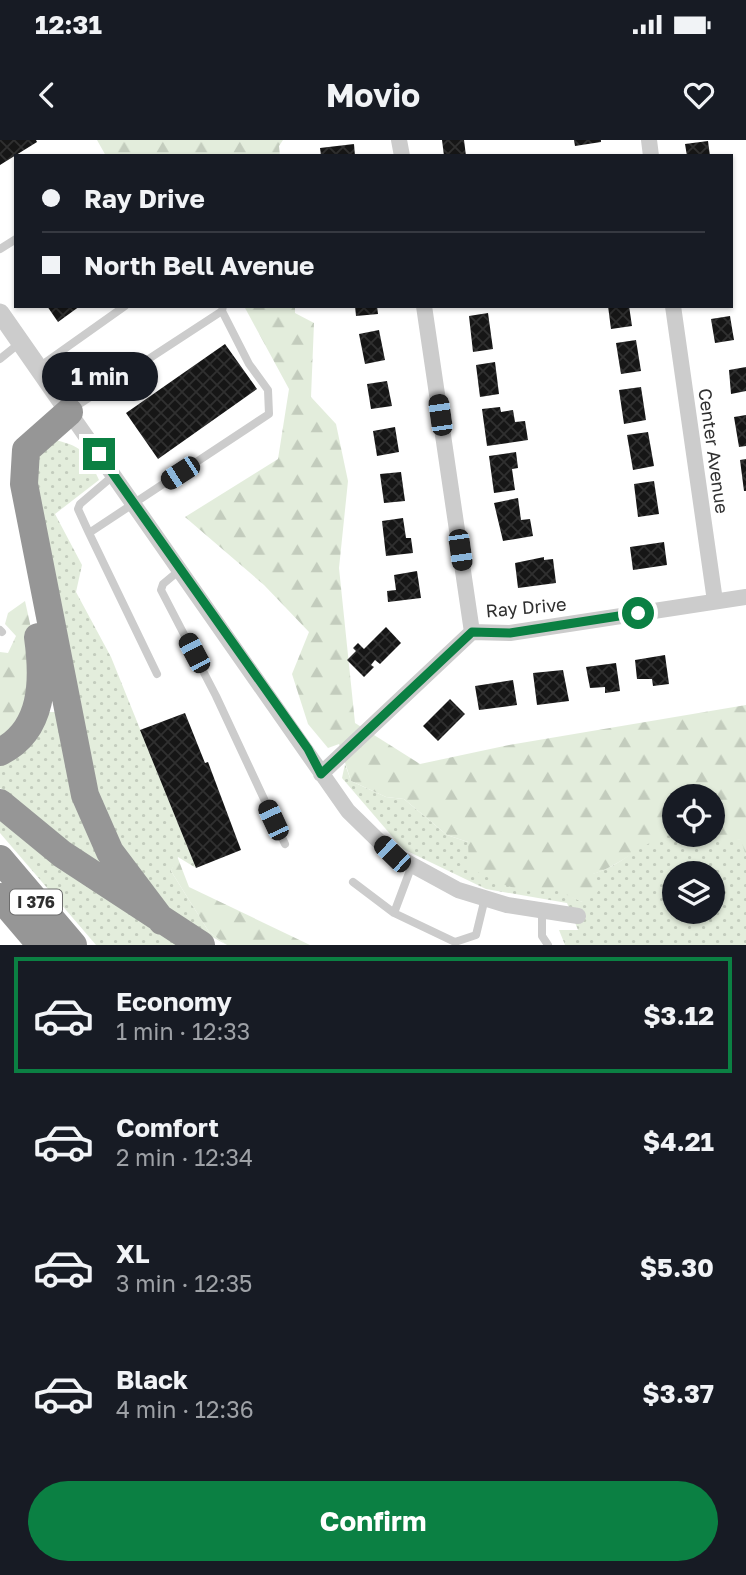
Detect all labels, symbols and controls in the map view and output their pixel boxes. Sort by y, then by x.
text: 12:31 [35,9,102,40]
icon: back [28,76,66,114]
text: Movio [326,76,420,114]
icon: heart [680,76,718,114]
text: Ray Drive [84,183,205,214]
text: North Bell Avenue [84,250,314,281]
callout: 1 min [41,352,157,402]
text: 1 min [71,362,129,390]
street label: Center Avenue [694,387,734,515]
car [427,393,454,437]
route end [83,438,115,470]
car [157,453,204,493]
car [447,528,474,572]
street label: Ray Drive [485,593,567,621]
route start [622,597,654,629]
car [175,630,214,676]
map controls [662,784,725,924]
button: locate [662,784,725,847]
car [255,797,292,843]
car [370,832,415,876]
button: layers [662,861,725,924]
road number: I 376 [10,890,62,915]
icon: car [32,984,95,1047]
text: Economy [116,986,232,1017]
text: $3.12 [643,1000,714,1031]
text: 1 min · 12:33 [116,1017,250,1045]
icon: car [32,1110,95,1173]
text: Comfort [116,1112,219,1143]
text: $4.21 [643,1126,714,1157]
text: 2 min · 12:34 [116,1143,253,1171]
icon: car [32,1236,95,1299]
text: XL [116,1238,150,1269]
text: $5.30 [640,1252,714,1283]
text: 3 min · 12:35 [116,1269,252,1297]
icon: car [32,1362,95,1425]
text: Black [116,1364,188,1395]
text: $3.37 [642,1378,714,1409]
text: 4 min · 12:36 [116,1395,254,1423]
button: Confirm [28,1481,718,1561]

